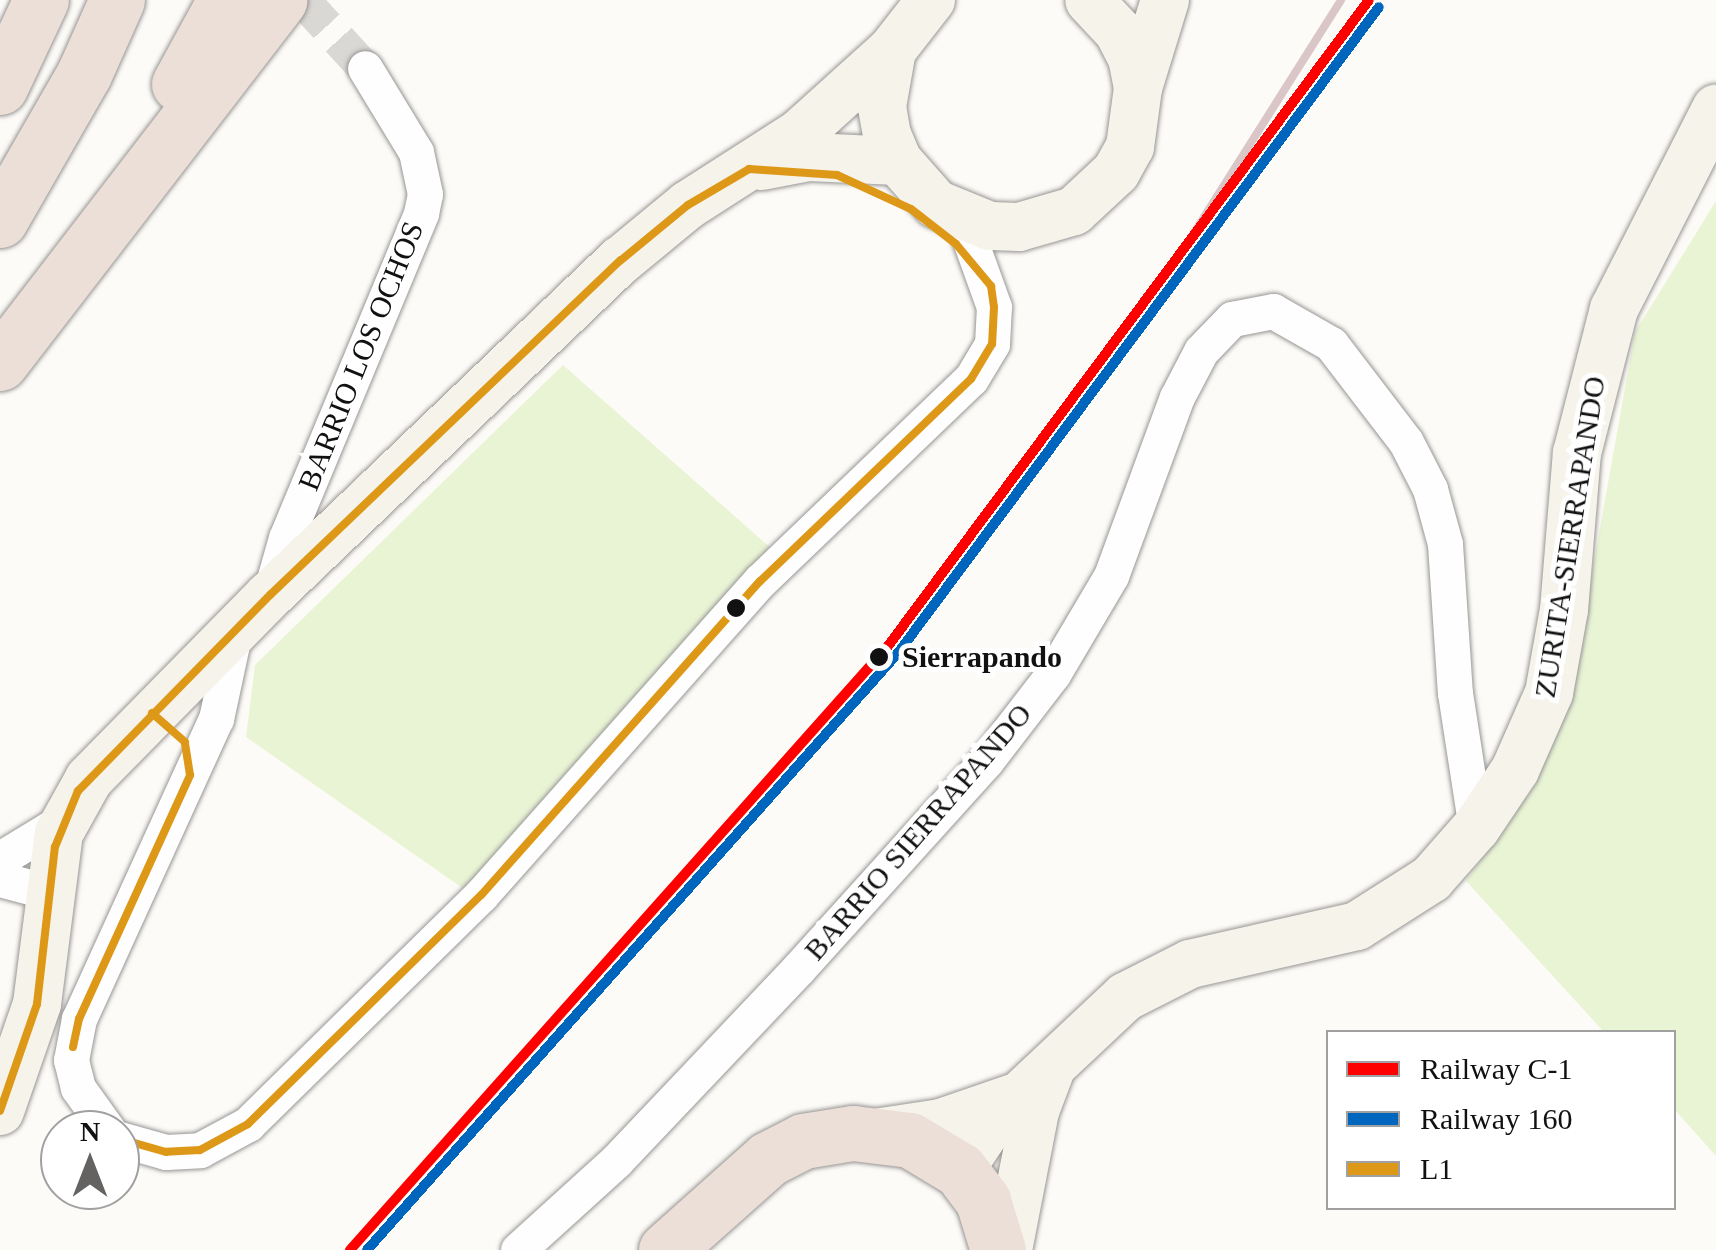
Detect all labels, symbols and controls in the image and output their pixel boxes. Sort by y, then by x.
street label: BARRIO LOS OCHOS [291,216,431,496]
street label: ZURITA-SIERRAPANDO [1527,374,1613,700]
unlabelled marker [726,598,746,618]
place label: Sierrapando [902,639,1062,675]
marker: Sierrapando [866,644,892,670]
street label: BARRIO SIERRAPANDO [797,696,1039,968]
legend [1326,1030,1676,1210]
text: Railway C-1 [1420,1052,1572,1085]
text: Railway 160 [1420,1102,1572,1135]
north arrow [40,1110,140,1210]
text: N [80,1116,100,1147]
text: L1 [1420,1152,1453,1185]

